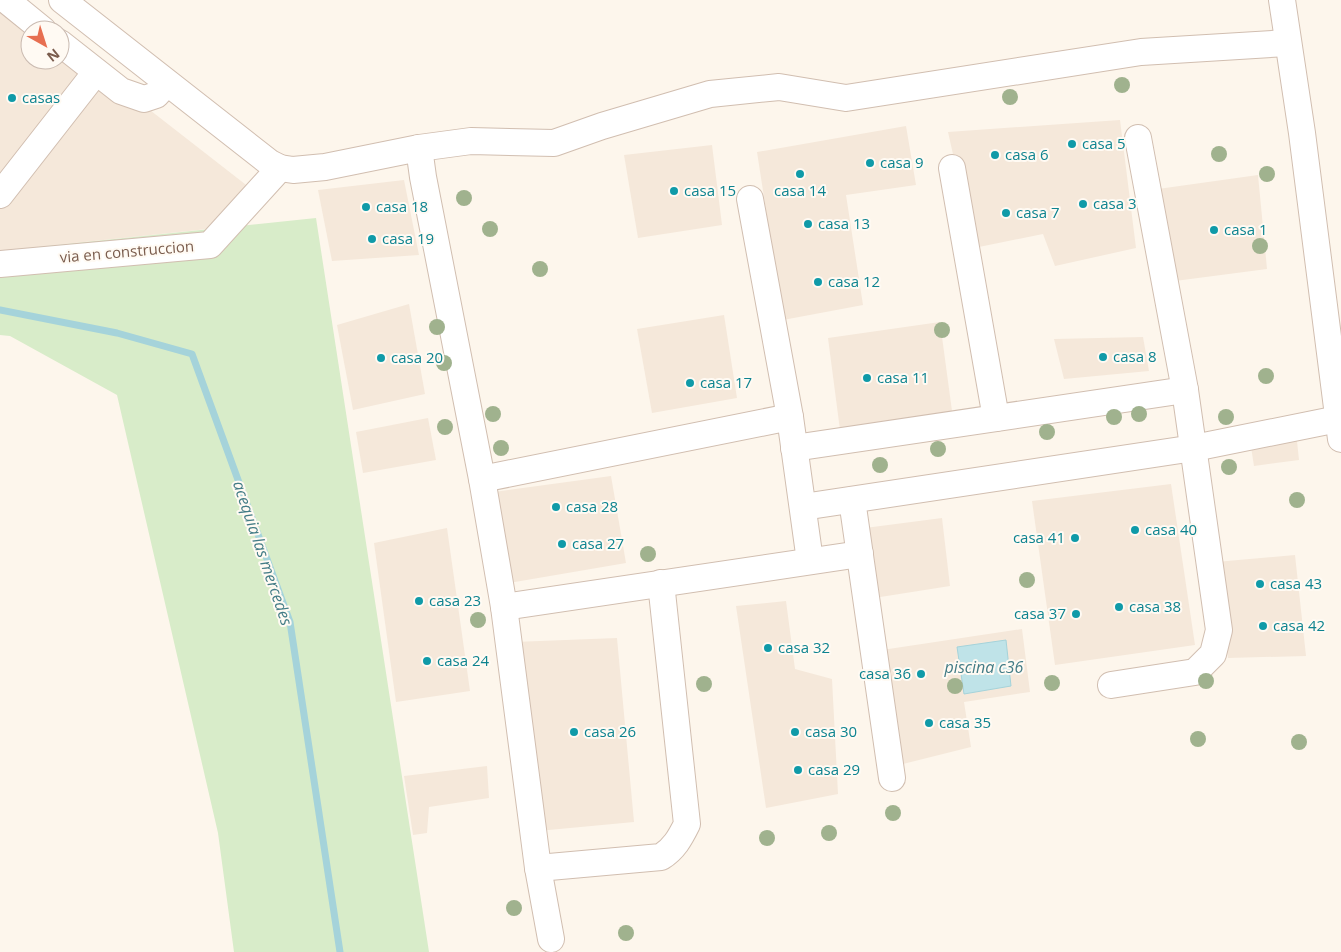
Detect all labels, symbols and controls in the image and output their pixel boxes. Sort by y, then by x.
north arrow [20,20,70,70]
text: N [43,45,64,66]
place label: casas [22,87,60,107]
marker: casas [6,92,18,104]
place label: casa 5 [1082,133,1125,153]
marker: casa 5 [1066,138,1078,150]
place label: casa 6 [1005,144,1048,164]
marker: casa 6 [989,149,1001,161]
place label: casa 9 [880,152,923,172]
marker: casa 9 [864,157,876,169]
marker: casa 14 [794,168,806,180]
place label: casa 15 [684,180,736,200]
place label: casa 14 [774,180,826,200]
marker: casa 15 [668,185,680,197]
place label: casa 3 [1093,193,1136,213]
place label: casa 18 [376,196,428,216]
marker: casa 3 [1077,198,1089,210]
marker: casa 18 [360,201,372,213]
place label: casa 7 [1016,202,1059,222]
marker: casa 7 [1000,207,1012,219]
place label: casa 13 [818,213,870,233]
marker: casa 13 [802,218,814,230]
place label: casa 1 [1224,219,1267,239]
marker: casa 1 [1208,224,1220,236]
place label: casa 19 [382,228,434,248]
marker: casa 19 [366,233,378,245]
street label: via en construccion [59,235,195,267]
place label: casa 12 [828,271,880,291]
marker: casa 12 [812,276,824,288]
place label: casa 8 [1113,346,1156,366]
place label: casa 20 [391,347,443,367]
marker: casa 8 [1097,351,1109,363]
marker: casa 20 [375,352,387,364]
place label: casa 11 [877,367,929,387]
place label: casa 17 [700,372,752,392]
marker: casa 11 [861,372,873,384]
marker: casa 17 [684,377,696,389]
water label: acequia las mercedes [228,478,298,628]
place label: casa 28 [566,496,618,516]
marker: casa 28 [550,501,562,513]
place label: casa 40 [1145,519,1197,539]
marker: casa 40 [1129,524,1141,536]
place label: casa 41 [1013,527,1065,547]
marker: casa 41 [1069,532,1081,544]
place label: casa 27 [572,533,624,553]
marker: casa 27 [556,538,568,550]
place label: casa 43 [1270,573,1322,593]
marker: casa 43 [1254,578,1266,590]
place label: casa 23 [429,590,481,610]
marker: casa 23 [413,595,425,607]
place label: casa 38 [1129,596,1181,616]
marker: casa 38 [1113,601,1125,613]
place label: casa 37 [1014,603,1066,623]
marker: casa 37 [1070,608,1082,620]
place label: casa 42 [1273,615,1325,635]
marker: casa 42 [1257,620,1269,632]
place label: casa 32 [778,637,830,657]
marker: casa 32 [762,642,774,654]
place label: casa 24 [437,650,489,670]
marker: casa 24 [421,655,433,667]
water label: piscina c36 [944,656,1024,678]
place label: casa 36 [859,663,911,683]
marker: casa 36 [915,668,927,680]
place label: casa 35 [939,712,991,732]
marker: casa 35 [923,717,935,729]
place label: casa 26 [584,721,636,741]
place label: casa 30 [805,721,857,741]
marker: casa 26 [568,726,580,738]
marker: casa 30 [789,726,801,738]
place label: casa 29 [808,759,860,779]
marker: casa 29 [792,764,804,776]

